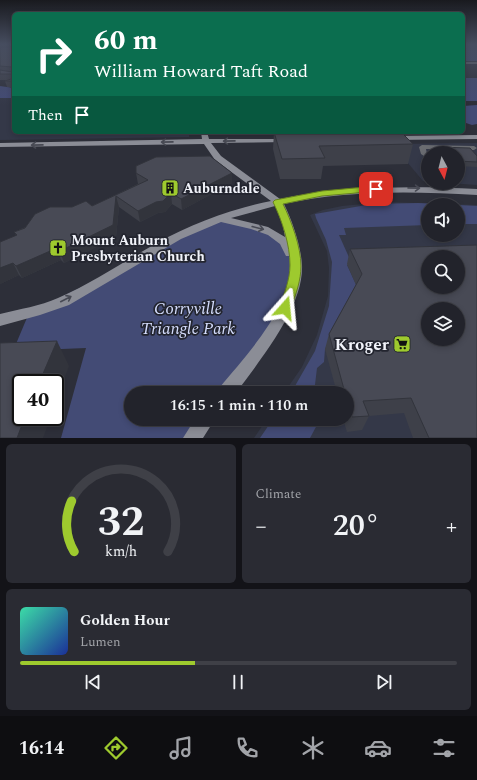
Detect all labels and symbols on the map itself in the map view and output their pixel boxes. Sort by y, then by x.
one-way arrow [223,137,236,145]
one-way arrow [161,139,174,146]
one-way arrow [31,141,44,149]
north arrow [421,146,465,190]
pin [359,172,393,206]
building icon: Auburndale [160,178,180,198]
place label: Auburndale [183,178,260,199]
one-way arrow [407,185,420,192]
one-way arrow [251,225,264,232]
place label: Mount Auburn Presbyterian Church [71,230,205,267]
church icon: Mount Auburn Presbyterian Church [48,238,68,258]
position arrow [264,287,306,329]
one-way arrow [60,295,72,302]
park label: Corryville Triangle Park [141,296,235,342]
place label: Kroger [335,332,390,358]
supermarket icon: Kroger [392,334,412,354]
speed limit sign: 40 [12,374,64,426]

